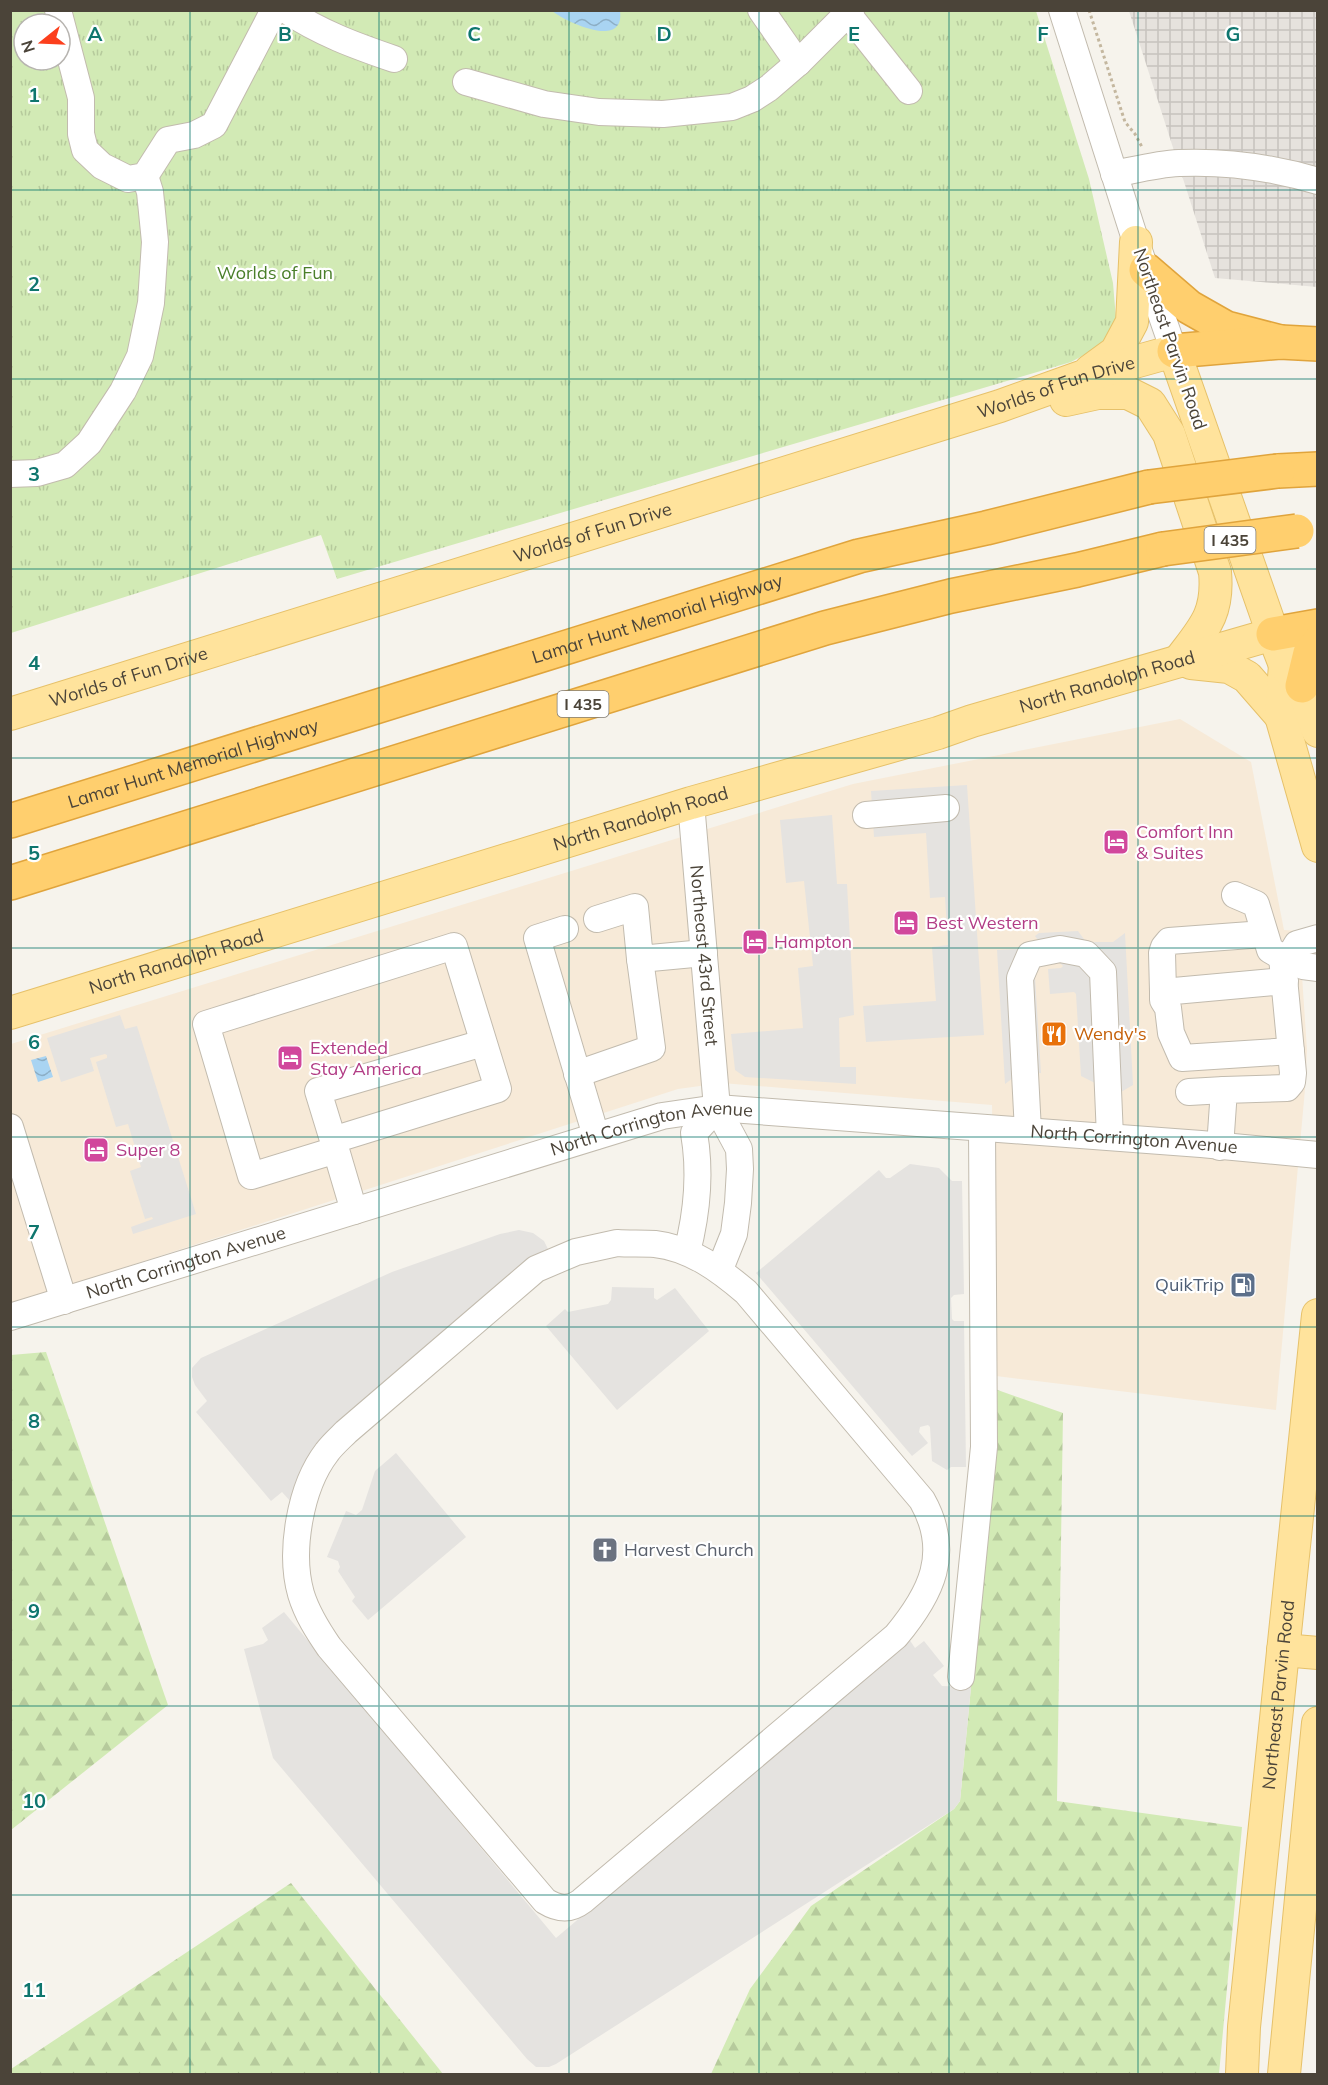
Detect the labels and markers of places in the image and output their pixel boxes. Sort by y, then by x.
place label: Comfort Inn & Suites [1136,820,1234,864]
hotel icon: Comfort Inn & Suites [1101,827,1131,857]
hotel icon: Best Western [891,908,921,938]
place label: Best Western [926,911,1039,934]
hotel icon: Hampton [740,927,770,957]
place label: Hampton [774,930,852,953]
restaurant icon: Wendy's [1039,1019,1069,1049]
place label: Wendy's [1074,1022,1147,1045]
place label: Extended Stay America [310,1036,422,1080]
hotel icon: Extended Stay America [275,1043,305,1073]
hotel icon: Super 8 [81,1135,111,1165]
place label: Super 8 [116,1138,180,1161]
fuel station icon: QuikTrip [1228,1270,1258,1300]
place label: QuikTrip [1155,1273,1224,1296]
church icon: Harvest Church [590,1535,620,1565]
place label: Harvest Church [624,1538,754,1561]

